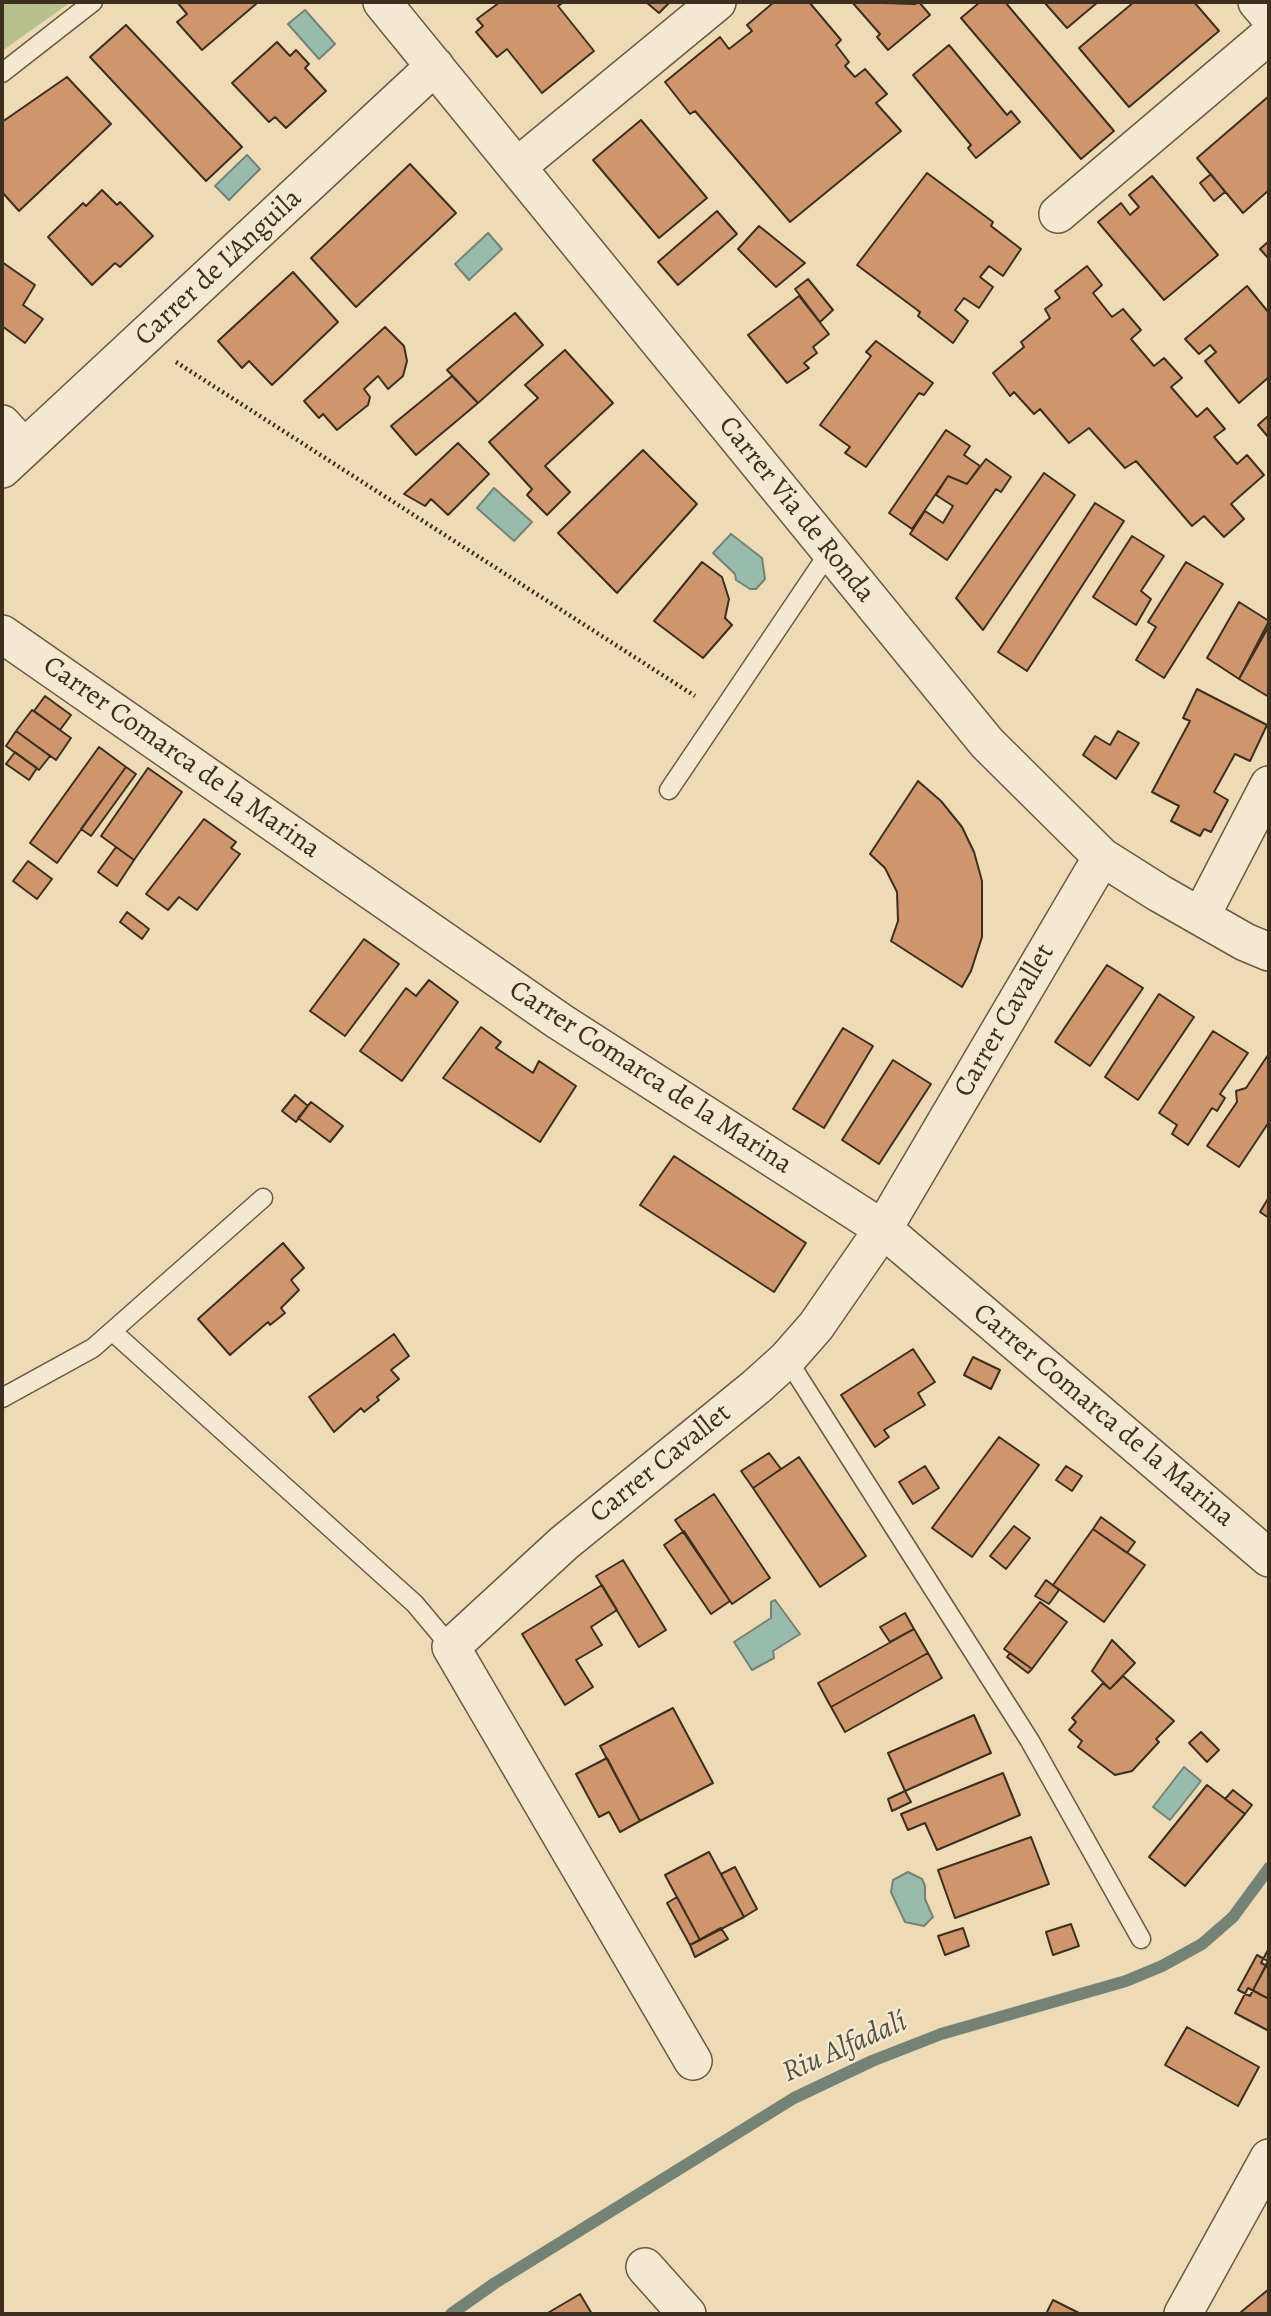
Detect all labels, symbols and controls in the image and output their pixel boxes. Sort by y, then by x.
street label: Carrer de L'Anguila [129,182,309,354]
street label: Carrer Via de Ronda [711,410,881,610]
street label: Carrer Comarca de la Marina [36,649,326,867]
street label: Carrer Cavallet [948,939,1062,1103]
street label: Carrer Comarca de la Marina [502,974,798,1182]
street label: Carrer Comarca de la Marina [966,1297,1240,1535]
street label: Carrer Cavallet [584,1397,738,1531]
water label: Riu Alfadalí [777,2005,913,2091]

